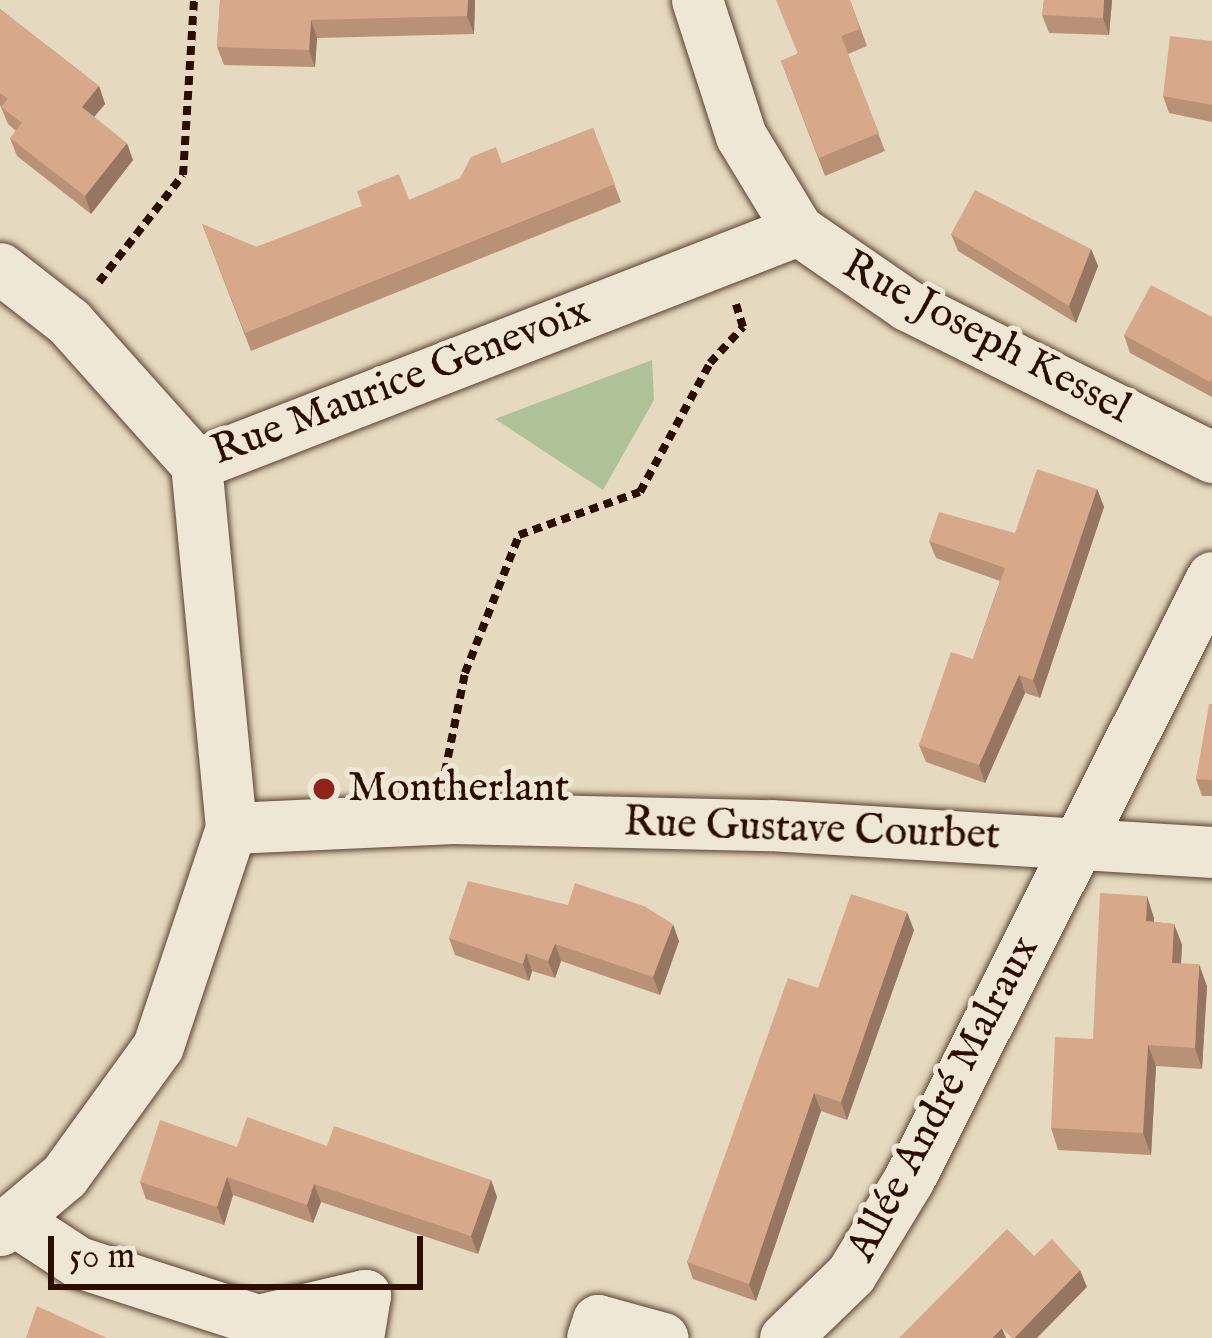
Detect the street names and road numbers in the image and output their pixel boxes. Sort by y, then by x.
street label: Rue Joseph Kessel [833,241,1139,435]
street label: Rue Maurice Genevoix [205,287,597,477]
street label: Rue Gustave Courbet [623,798,1001,862]
street label: Allée André Malraux [837,928,1051,1270]

